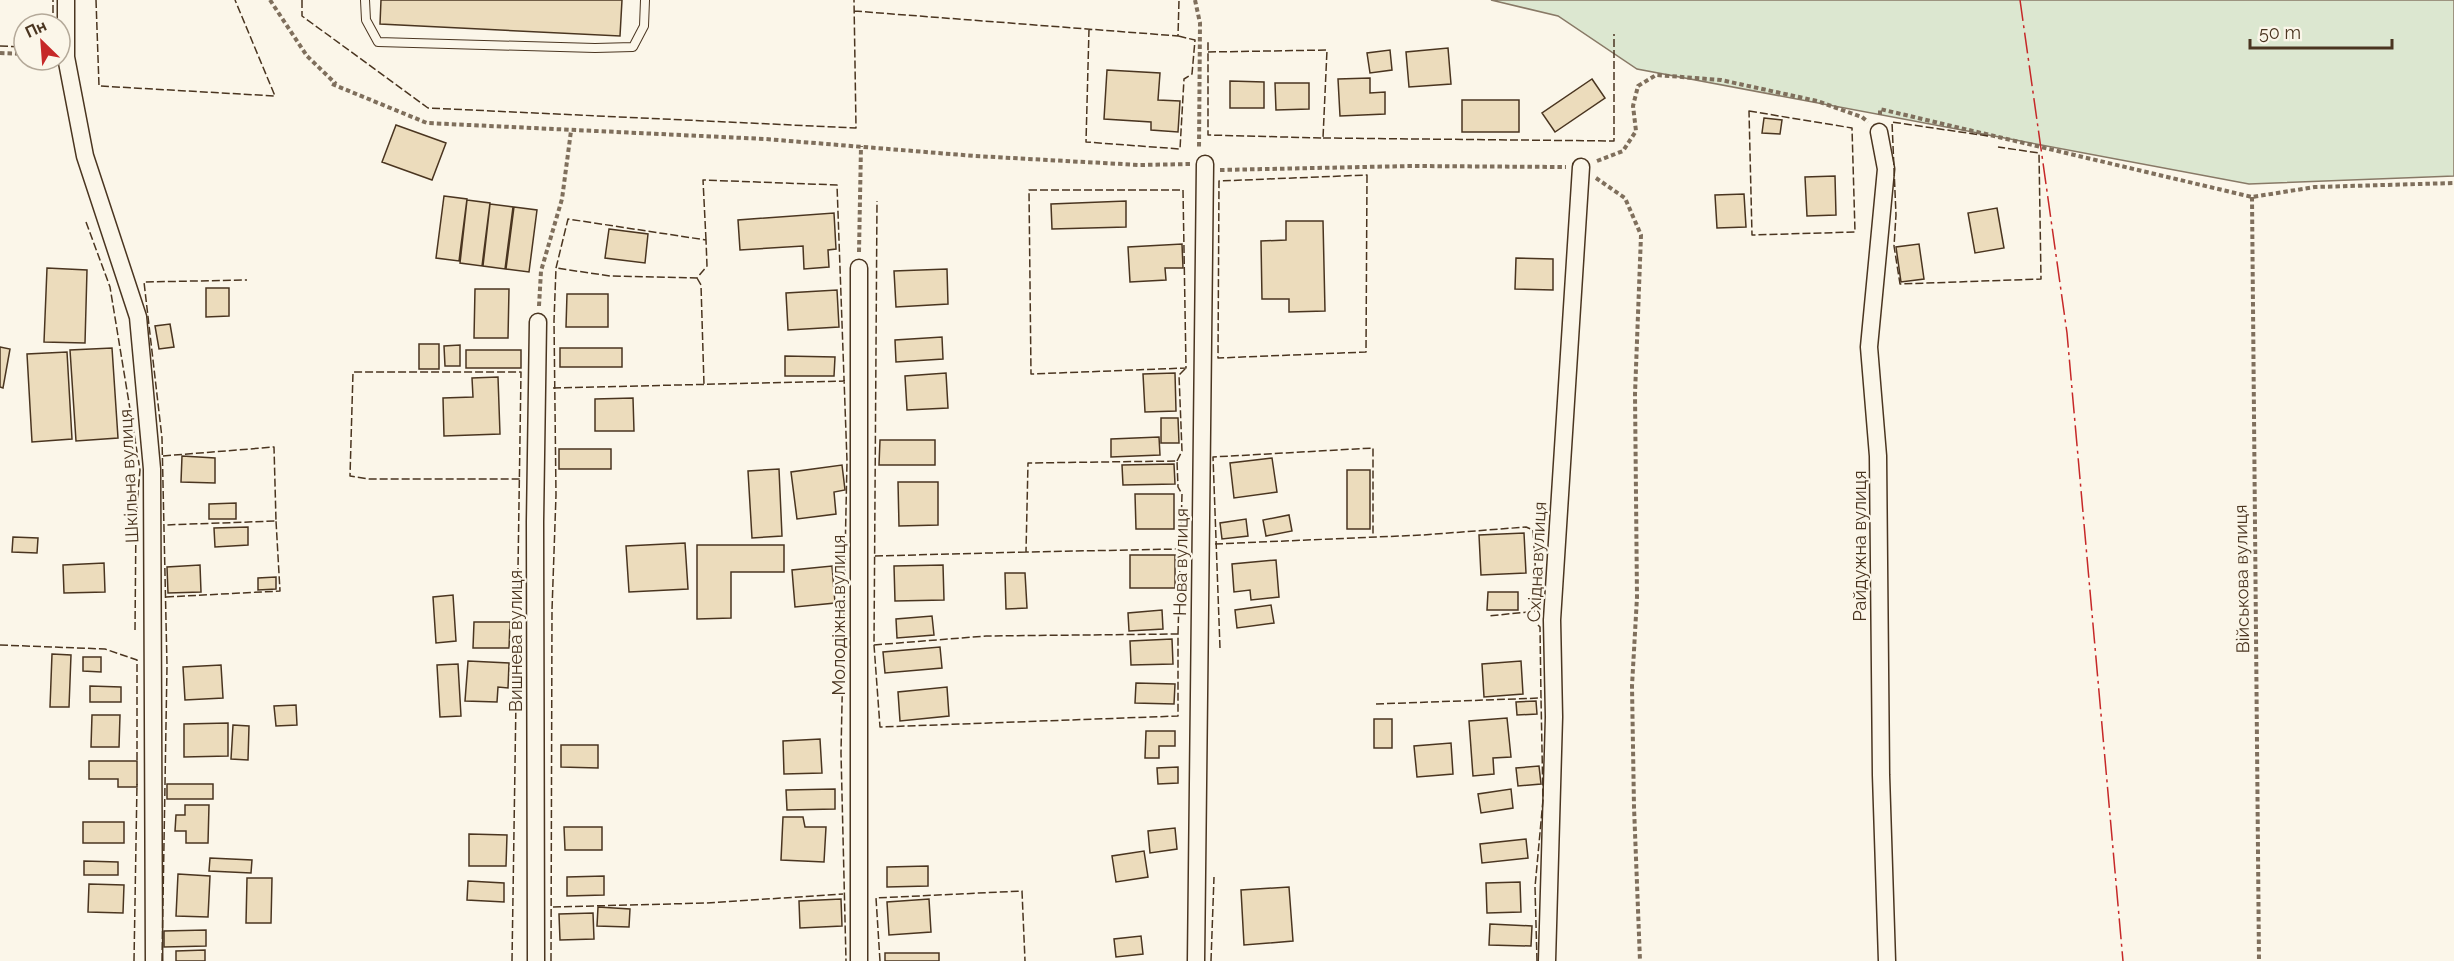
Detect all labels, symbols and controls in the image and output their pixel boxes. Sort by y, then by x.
north arrow [12,12,72,72]
scale bar [2250,12,2392,50]
text: Пн [22,16,50,42]
text: 50 m [2259,22,2301,43]
street label: Шкільна вулиця [114,408,143,544]
street label: Райдужна вулиця [1849,471,1870,621]
street label: Східна вулиця [1523,501,1550,623]
street label: Військова вулиця [2230,504,2253,654]
street label: Нова вулиця [1169,508,1192,616]
street label: Молодіжна вулиця [828,535,849,695]
street label: Вишнева вулиця [505,570,526,712]

